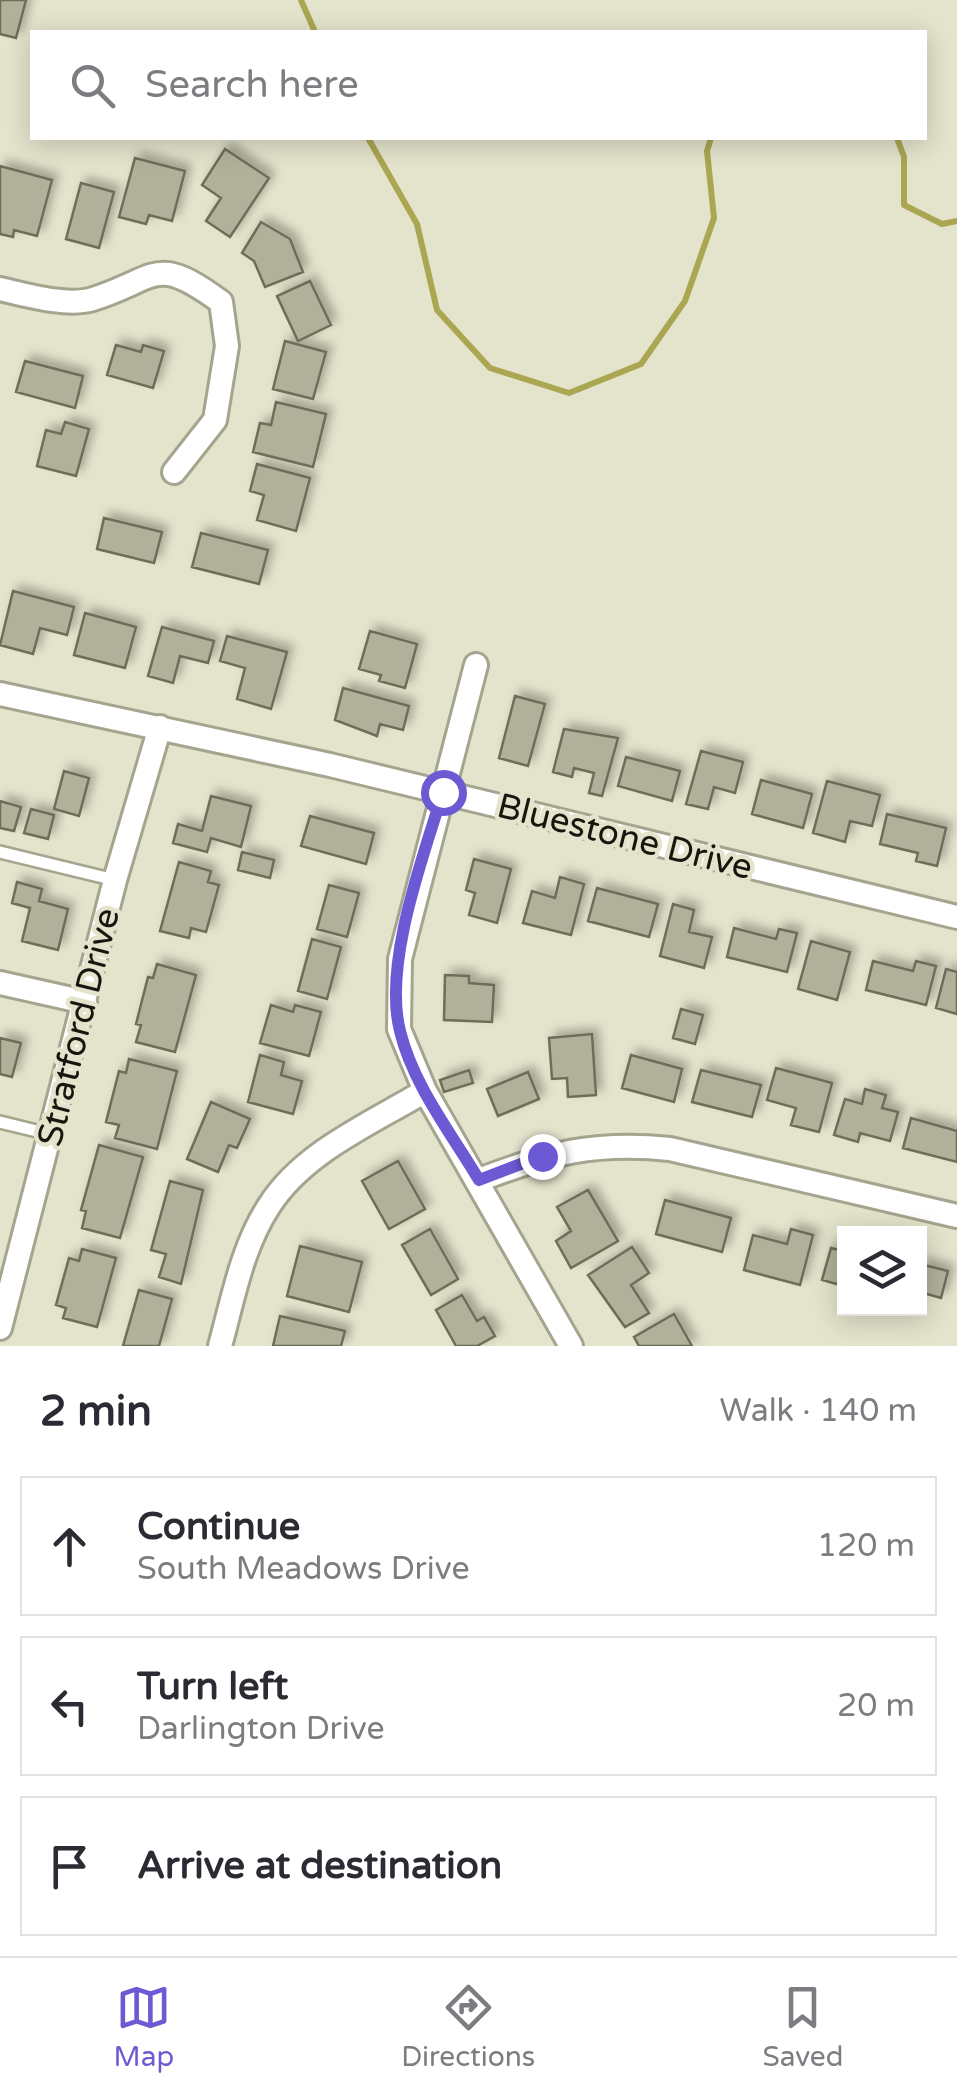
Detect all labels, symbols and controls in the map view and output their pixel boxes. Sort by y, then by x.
search box [30,30,927,140]
icon: search [65,58,120,113]
text: Search here [145,62,359,108]
route start [421,770,467,816]
street label: Bluestone Drive [493,785,757,889]
street label: Stratford Drive [29,904,129,1151]
route end [520,1134,566,1180]
map controls [837,1226,927,1316]
button: layers [837,1226,927,1316]
text: 2 min [40,1386,152,1437]
text: Walk · 140 m [720,1392,917,1430]
text: Continue [137,1504,300,1550]
icon: ahead [42,1519,97,1574]
text: 120 m [817,1527,915,1565]
text: South Meadows Drive [137,1550,470,1588]
text: Turn left [137,1664,288,1710]
icon: left [42,1679,97,1734]
text: 20 m [837,1687,915,1725]
text: Darlington Drive [137,1710,385,1748]
icon: arrive [42,1839,97,1894]
text: Arrive at destination [137,1843,502,1889]
tab: Map [114,1980,174,2074]
tab: Directions [401,1980,535,2074]
tab: Saved [762,1980,843,2074]

